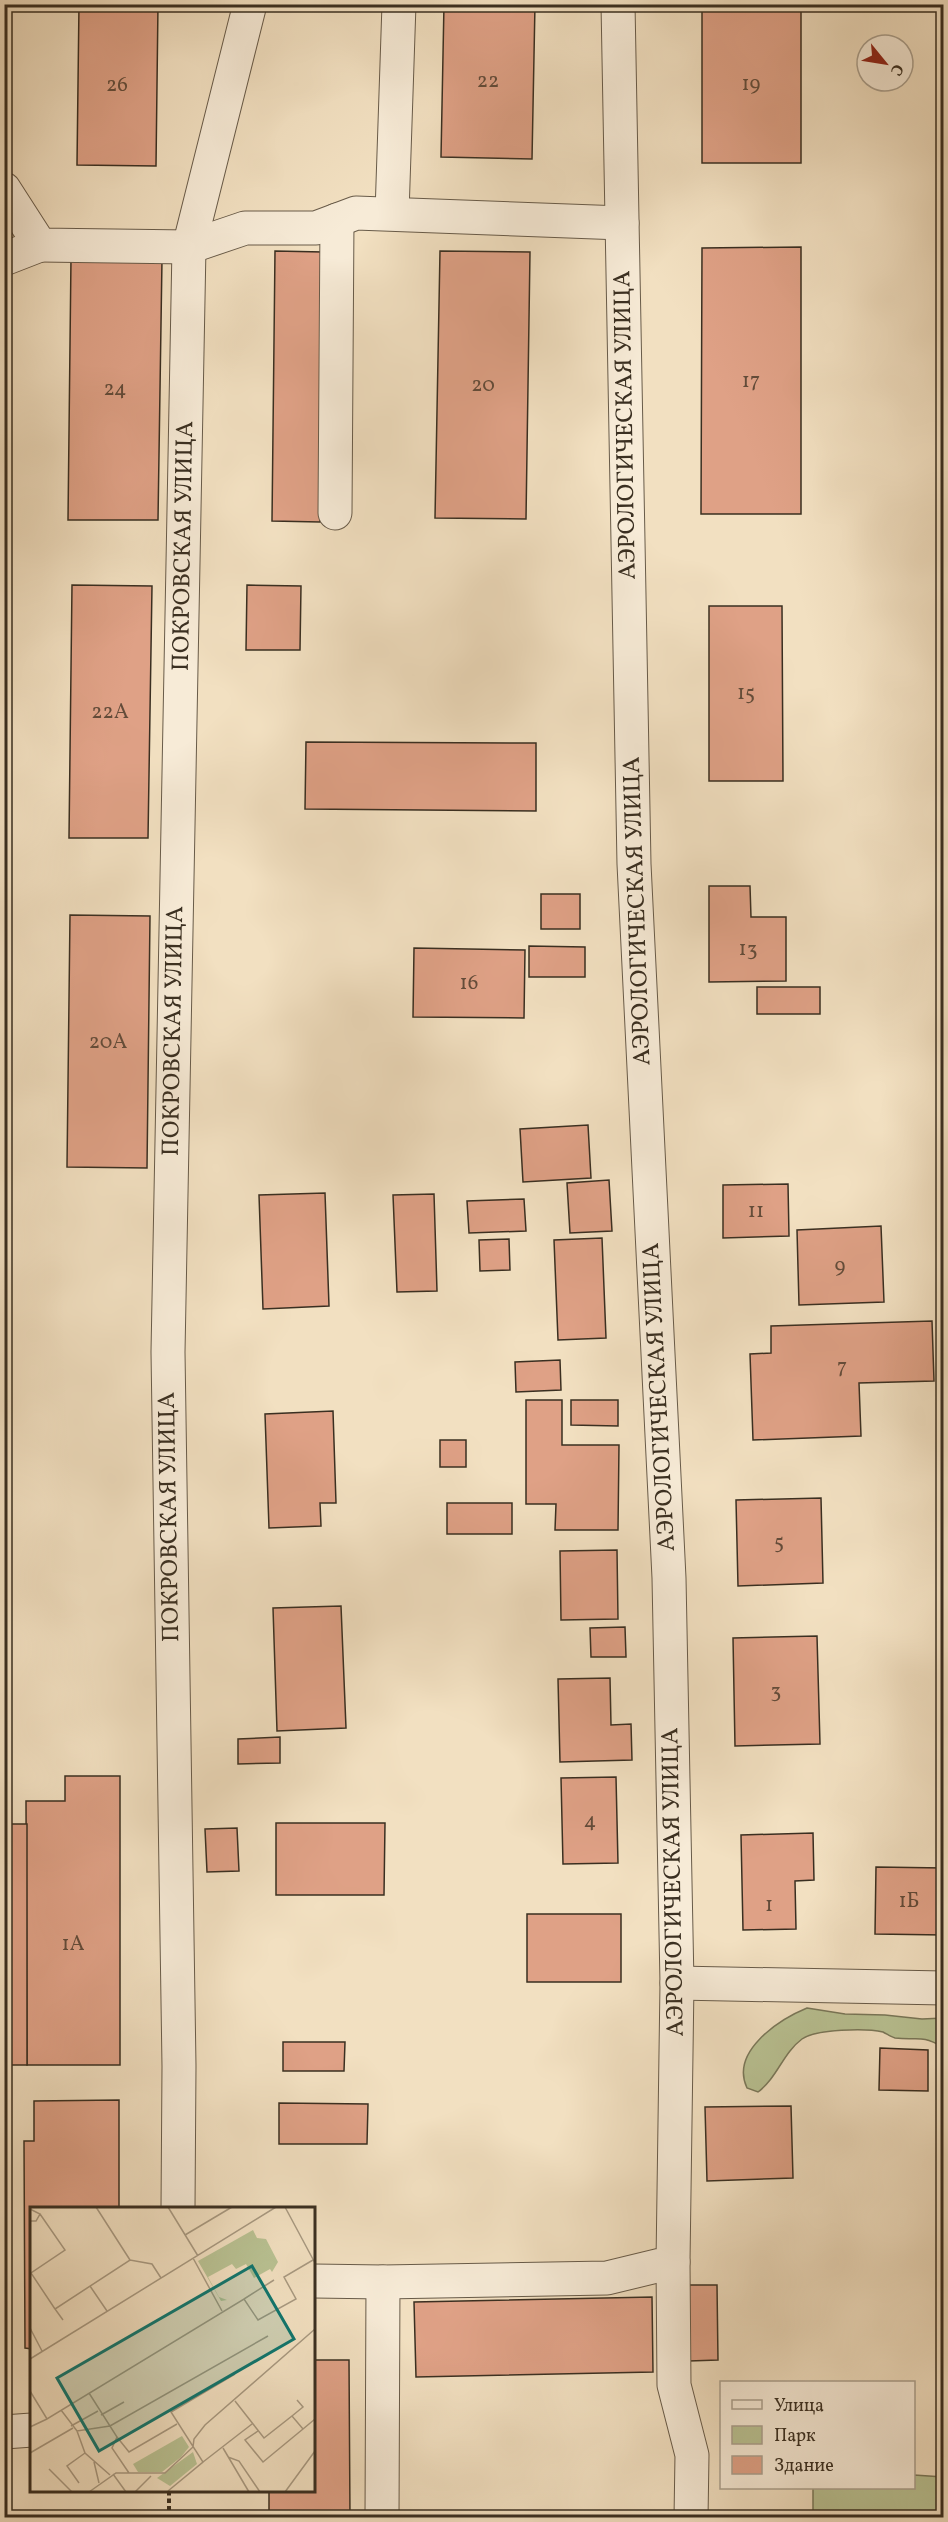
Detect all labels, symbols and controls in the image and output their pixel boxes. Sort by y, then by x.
north arrow [855,33,915,93]
text: С [884,60,908,79]
house number: 22 [477,67,499,96]
house number: 19 [741,70,761,99]
house number: 26 [106,71,128,100]
street label: АЭРОЛОГИЧЕСКАЯ УЛИЦА [606,270,646,580]
house number: 17 [742,367,760,396]
house number: 20 [471,371,495,400]
house number: 24 [103,375,127,404]
street label: ПОКРОВСКАЯ УЛИЦА [165,421,203,671]
house number: 15 [737,679,755,708]
house number: 22А [91,698,129,727]
street label: АЭРОЛОГИЧЕСКАЯ УЛИЦА [616,756,660,1066]
street label: ПОКРОВСКАЯ УЛИЦА [155,906,193,1156]
house number: 13 [739,935,757,964]
house number: 16 [460,969,478,998]
house number: 20А [89,1028,127,1057]
house number: 11 [748,1197,764,1226]
street label: АЭРОЛОГИЧЕСКАЯ УЛИЦА [635,1242,685,1552]
house number: 9 [835,1252,846,1281]
house number: 7 [837,1353,847,1382]
street label: ПОКРОВСКАЯ УЛИЦА [151,1392,189,1642]
house number: 5 [774,1528,784,1557]
house number: 3 [771,1677,781,1706]
street label: АЭРОЛОГИЧЕСКАЯ УЛИЦА [654,1727,694,2037]
house number: 4 [584,1807,596,1836]
house number: 1Б [898,1887,920,1916]
house number: 1 [765,1891,773,1920]
house number: 1А [62,1930,85,1959]
inset map [30,2207,315,2492]
legend [720,2381,915,2489]
text: Улица [774,2394,824,2419]
text: Парк [774,2424,816,2449]
text: Здание [774,2454,834,2479]

